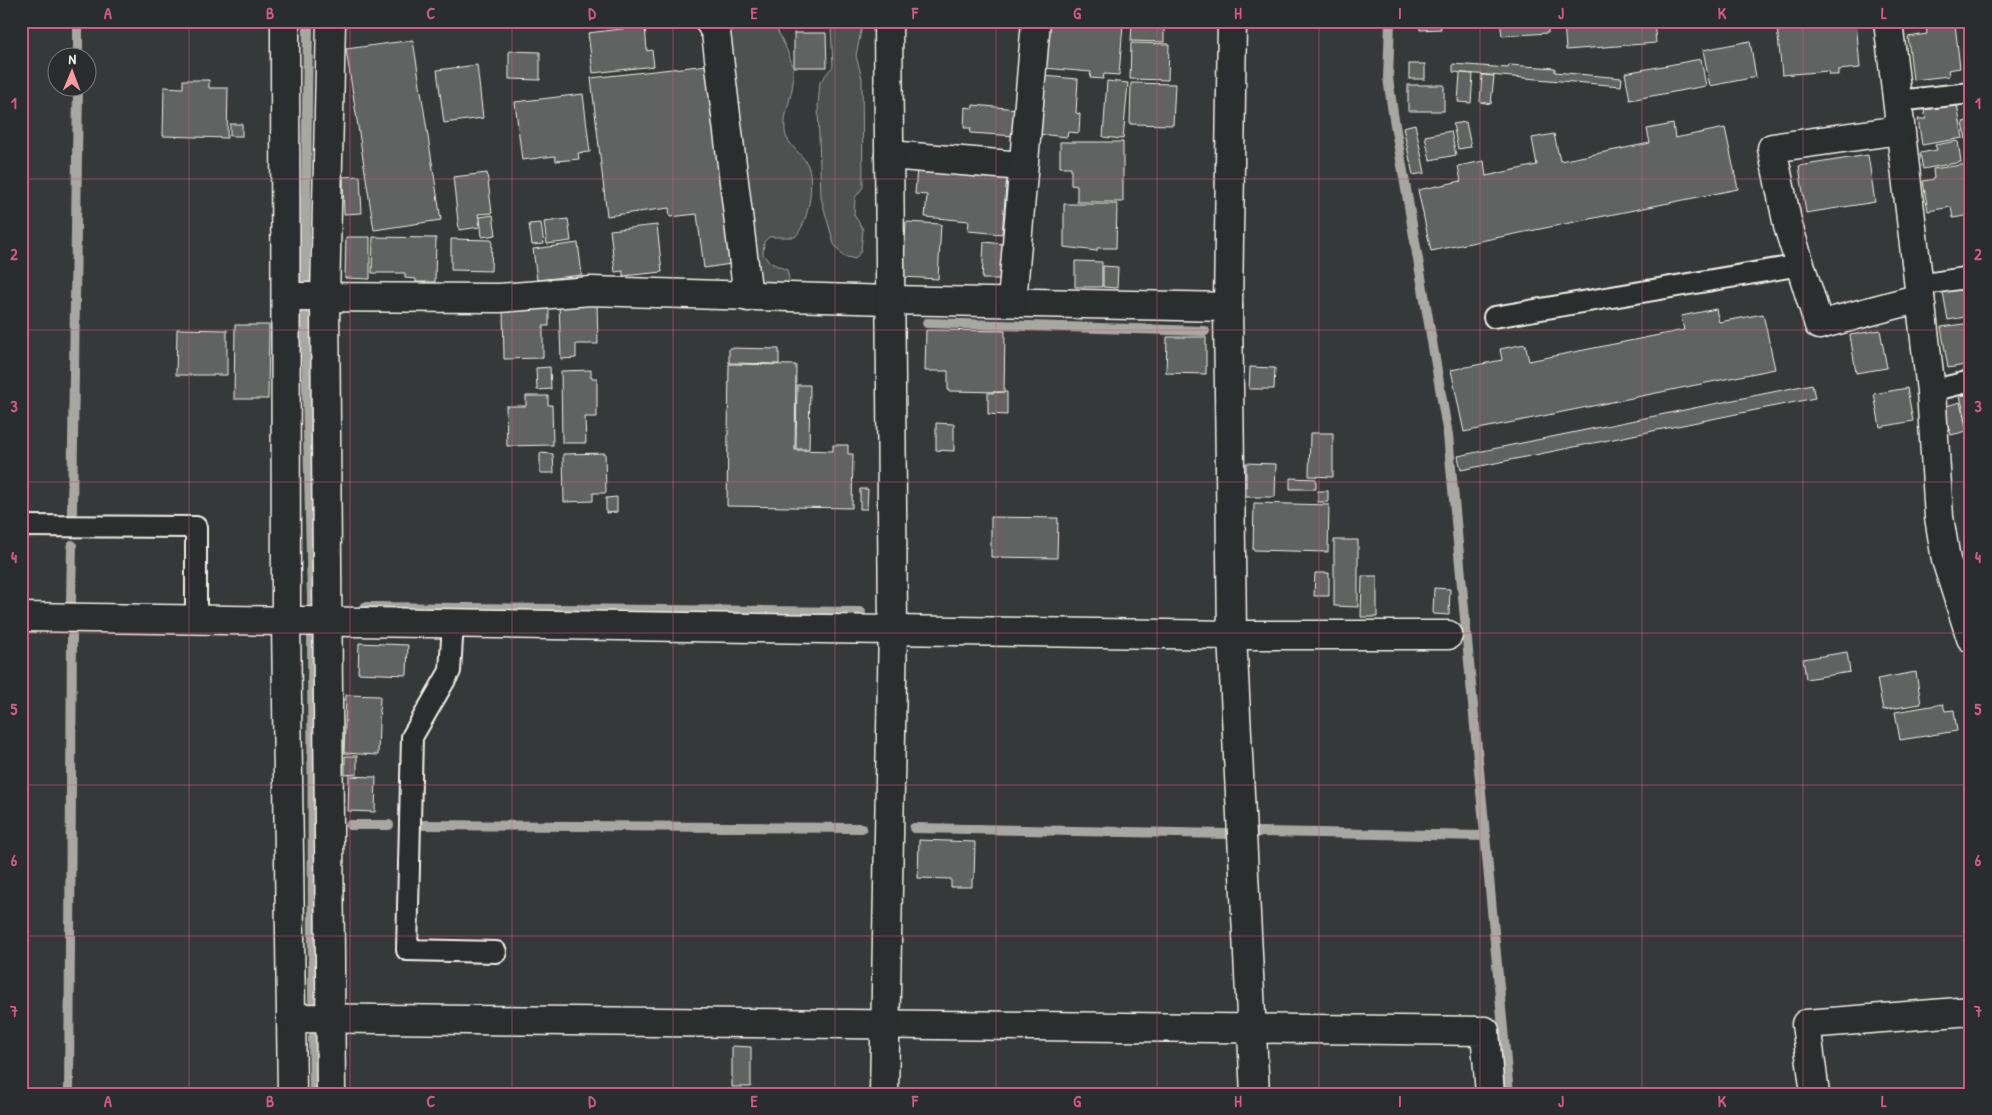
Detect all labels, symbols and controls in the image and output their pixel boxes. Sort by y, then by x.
text: A [104,2,112,24]
text: B [266,2,274,24]
text: C [427,2,436,24]
text: D [588,2,596,24]
text: E [750,2,758,24]
text: F [911,2,919,24]
text: G [1073,2,1081,24]
text: H [1234,2,1242,24]
text: I [1398,2,1402,24]
text: J [1558,2,1564,24]
text: K [1718,2,1727,24]
text: L [1881,2,1887,24]
north arrow [48,48,98,98]
text: N [68,49,77,68]
text: 1 [11,92,17,114]
text: 1 [1975,92,1981,114]
text: 2 [10,243,18,265]
text: 2 [1974,243,1982,265]
text: 3 [10,395,18,417]
text: 3 [1974,395,1982,417]
text: 4 [11,546,17,568]
text: 4 [1975,546,1981,568]
text: 5 [11,698,18,720]
text: 5 [1975,698,1982,720]
text: 6 [11,849,18,871]
text: 6 [1975,849,1982,871]
text: 7 [9,1000,18,1022]
text: 7 [1973,1000,1982,1022]
text: A [104,1090,112,1112]
text: B [266,1090,274,1112]
text: C [427,1090,436,1112]
text: D [588,1090,596,1112]
text: E [750,1090,758,1112]
text: F [911,1090,919,1112]
text: G [1073,1090,1081,1112]
text: H [1234,1090,1242,1112]
text: I [1398,1090,1402,1112]
text: J [1558,1090,1564,1112]
text: K [1718,1090,1727,1112]
text: L [1881,1090,1887,1112]

